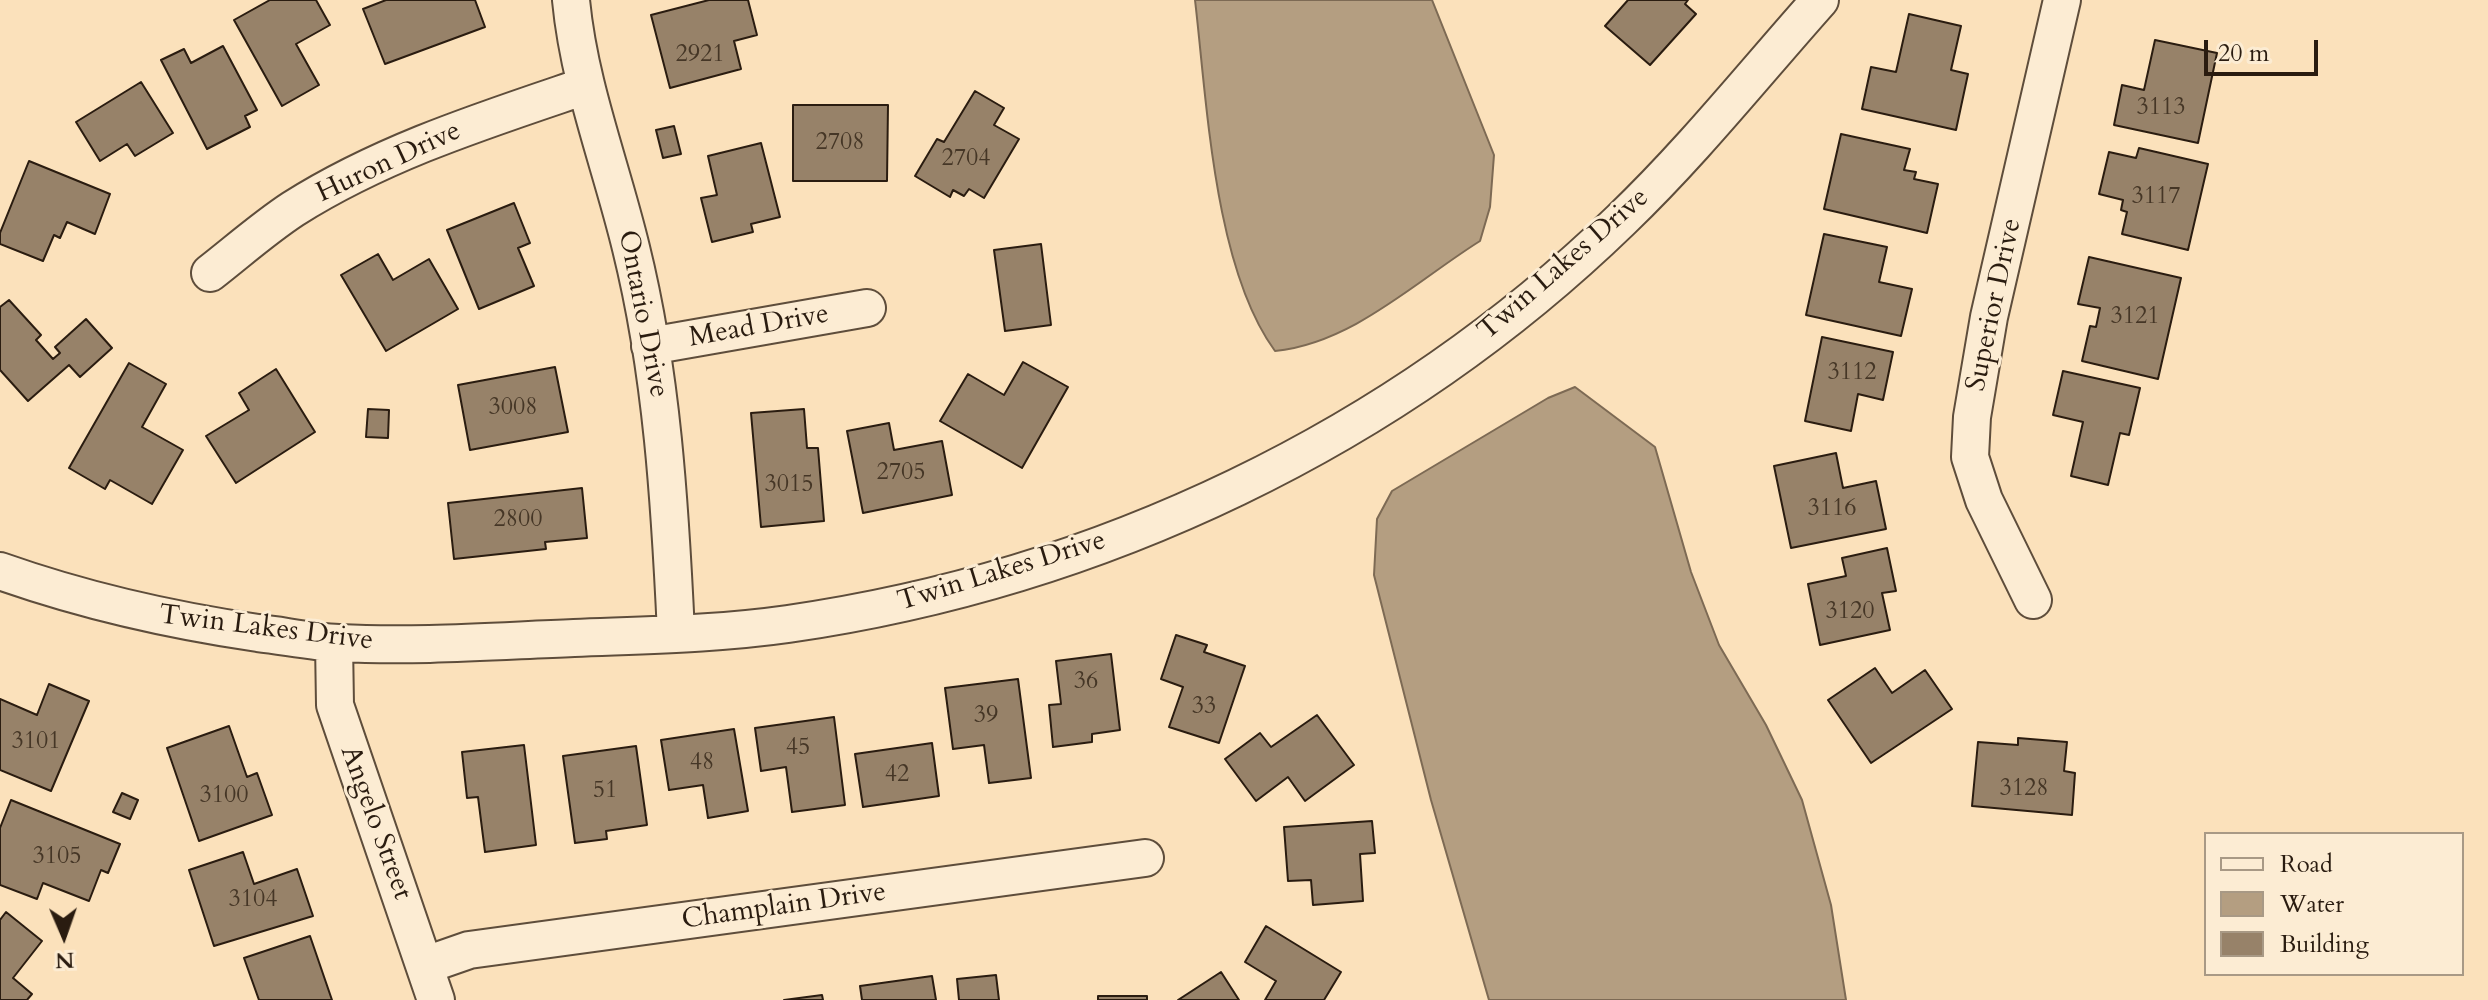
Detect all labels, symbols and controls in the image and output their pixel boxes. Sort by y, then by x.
scale bar [2208,24,2322,74]
text: 20 m [2218,37,2269,70]
house number: 2921 [675,41,725,69]
house number: 3113 [2136,94,2186,122]
street label: Huron Drive [312,115,466,211]
house number: 2708 [815,129,865,157]
house number: 2704 [941,145,991,173]
street label: Twin Lakes Drive [1472,182,1656,348]
house number: 3117 [2131,183,2181,211]
street label: Superior Drive [1960,216,2030,394]
street label: Ontario Drive [609,228,675,400]
street label: Mead Drive [686,298,832,356]
house number: 3121 [2110,303,2160,331]
house number: 3112 [1827,359,1877,387]
house number: 3008 [488,394,538,422]
house number: 2705 [876,459,926,487]
house number: 3015 [764,471,814,499]
house number: 3116 [1807,495,1857,523]
house number: 2800 [493,506,543,534]
street label: Twin Lakes Drive [894,524,1110,620]
house number: 3120 [1825,598,1875,626]
street label: Twin Lakes Drive [157,599,375,659]
house number: 36 [1074,668,1098,696]
house number: 33 [1192,693,1216,721]
house number: 39 [974,702,998,730]
house number: 3101 [11,728,61,756]
house number: 45 [786,734,810,762]
street label: Angelo Street [332,741,418,905]
house number: 48 [690,749,714,777]
house number: 42 [885,761,909,789]
house number: 3128 [1999,775,2049,803]
house number: 51 [593,777,617,805]
house number: 3100 [199,782,249,810]
legend [2204,832,2464,976]
house number: 3105 [32,843,82,871]
text: Road [2280,848,2333,881]
street label: Champlain Drive [680,876,888,938]
house number: 3104 [228,886,278,914]
text: Water [2280,888,2344,921]
north arrow [24,896,104,976]
text: Building [2280,928,2369,961]
text: N [55,945,75,975]

